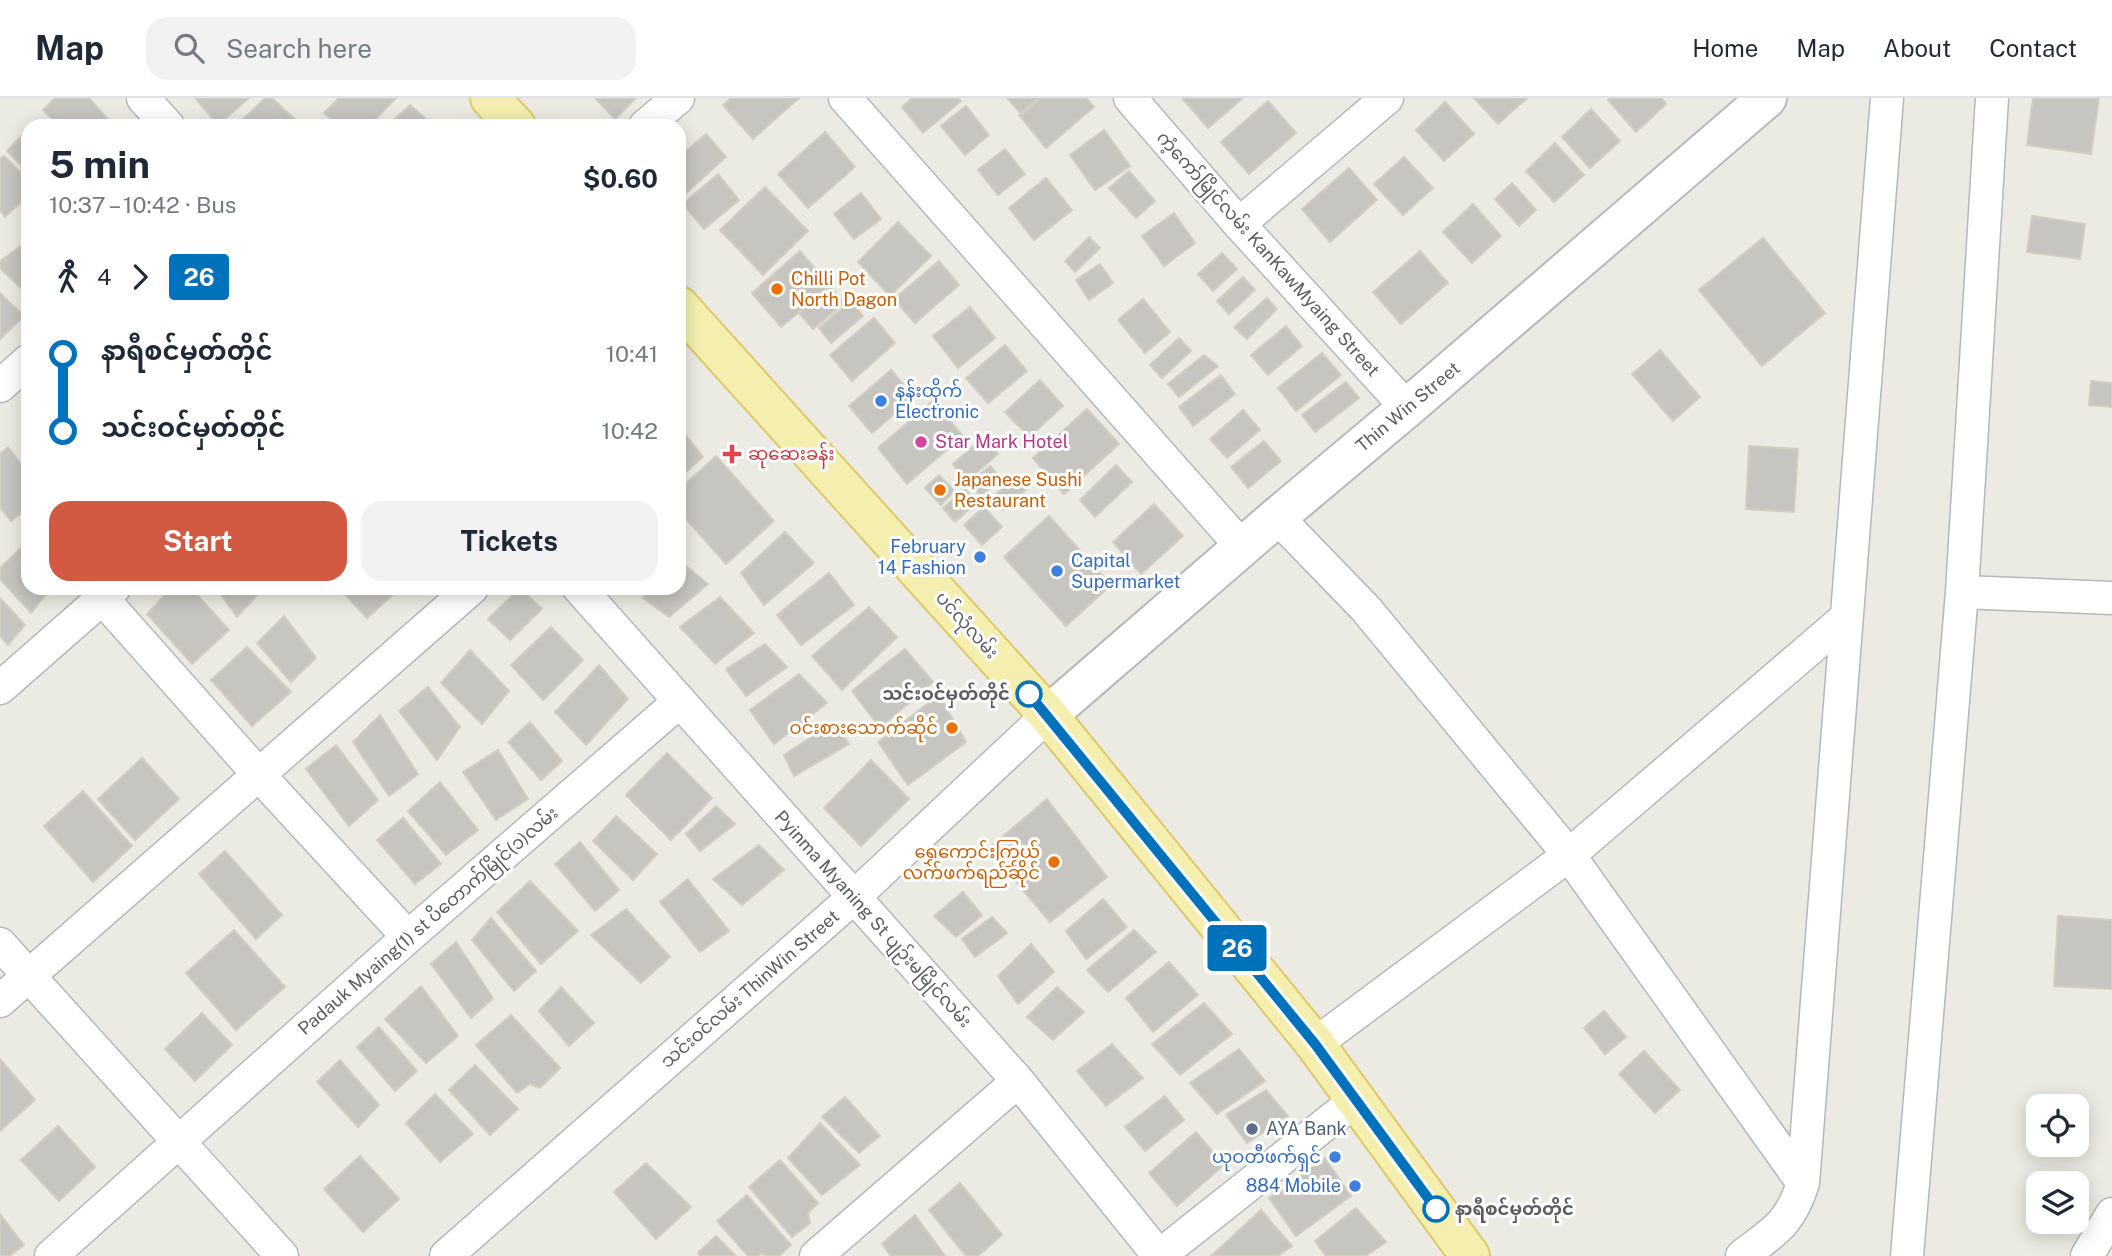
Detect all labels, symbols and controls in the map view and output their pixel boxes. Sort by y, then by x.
search box [146,17,636,80]
text: Map [35,29,104,67]
icon: search [170,29,208,67]
text: Search here [226,33,372,64]
text: Home [1692,34,1758,62]
text: Map [1796,34,1845,62]
text: About [1883,34,1951,62]
text: Contact [1989,34,2077,62]
street label: ကံ့ကော်မြိုင်လမ်း KanKawMyaing Street [1149,125,1386,384]
text: 5 min [49,142,150,187]
text: $0.60 [583,163,658,194]
text: 10:37 – 10:42 · Bus [49,191,236,218]
icon: walk [49,258,87,296]
icon: forward [121,258,159,296]
text: 4 [97,263,111,290]
text: 26 [183,263,215,291]
place label: Chilli Pot North Dagon [791,268,897,310]
marker: Chilli Pot North Dagon [769,281,785,297]
text: နာရီစင်မှတ်တိုင် [101,335,273,366]
text: 10:41 [606,340,658,367]
street label: Thin Win Street [1351,357,1464,456]
place label: နန်းထိုက် Electronic [895,377,979,422]
marker: နန်းထိုက် Electronic [873,393,889,409]
text: သင်းဝင်မှတ်တိုင် [101,412,285,443]
text: 10:42 [601,417,658,444]
place label: Star Mark Hotel [935,431,1068,452]
marker: Star Mark Hotel [913,434,929,450]
place label: ဆုဆေးခန်း [748,441,835,469]
marker: ဆုဆေးခန်း [722,444,742,464]
place label: Japanese Sushi Restaurant [954,469,1082,511]
marker: Japanese Sushi Restaurant [932,482,948,498]
button: Start [49,501,347,581]
button: Tickets [361,501,658,581]
place label: February 14 Fashion [878,536,966,578]
marker: February 14 Fashion [972,549,988,565]
place label: Capital Supermarket [1071,550,1181,592]
marker: Capital Supermarket [1049,563,1065,579]
street label: ပင်လုံလမ်း [928,586,1004,666]
marker: သင်းဝင်မှတ်တိုင် [1016,681,1042,707]
place label: သင်းဝင်မှတ်တိုင် [882,682,1010,708]
place label: ဝင်းစားသောက်ဆိုင် [790,714,938,743]
marker: ဝင်းစားသောက်ဆိုင် [944,720,960,736]
street label: Padauk Myaing(1) st ပိတောက်မြိုင်(၁)လမ်း [292,800,565,1043]
street label: Pyinma Myaning St ပျဉ်းမမြိုင်လမ်း [767,804,978,1035]
place label: ရွှေကောင်းကြွယ် လက်ဖက်ရည်ဆိုင် [903,839,1040,888]
marker: ရွှေကောင်းကြွယ် လက်ဖက်ရည်ဆိုင် [1046,854,1062,870]
street label: သင်းဝင်လမ်း ThinWin Street [655,904,843,1072]
line badge: 26 [1206,925,1268,971]
text: 26 [1221,934,1253,962]
map controls [2026,1094,2089,1234]
button: locate [2026,1094,2089,1157]
place label: AYA Bank [1266,1118,1347,1139]
marker: AYA Bank [1244,1121,1260,1137]
place label: ယုဝတီဖက်ရှင် [1212,1143,1321,1172]
marker: ယုဝတီဖက်ရှင် [1327,1149,1343,1165]
button: layers [2026,1171,2089,1234]
place label: 884 Mobile [1246,1175,1341,1196]
marker: 884 Mobile [1347,1178,1363,1194]
marker: နာရီစင်မှတ်တိုင် [1423,1196,1449,1222]
place label: နာရီစင်မှတ်တိုင် [1455,1197,1574,1223]

